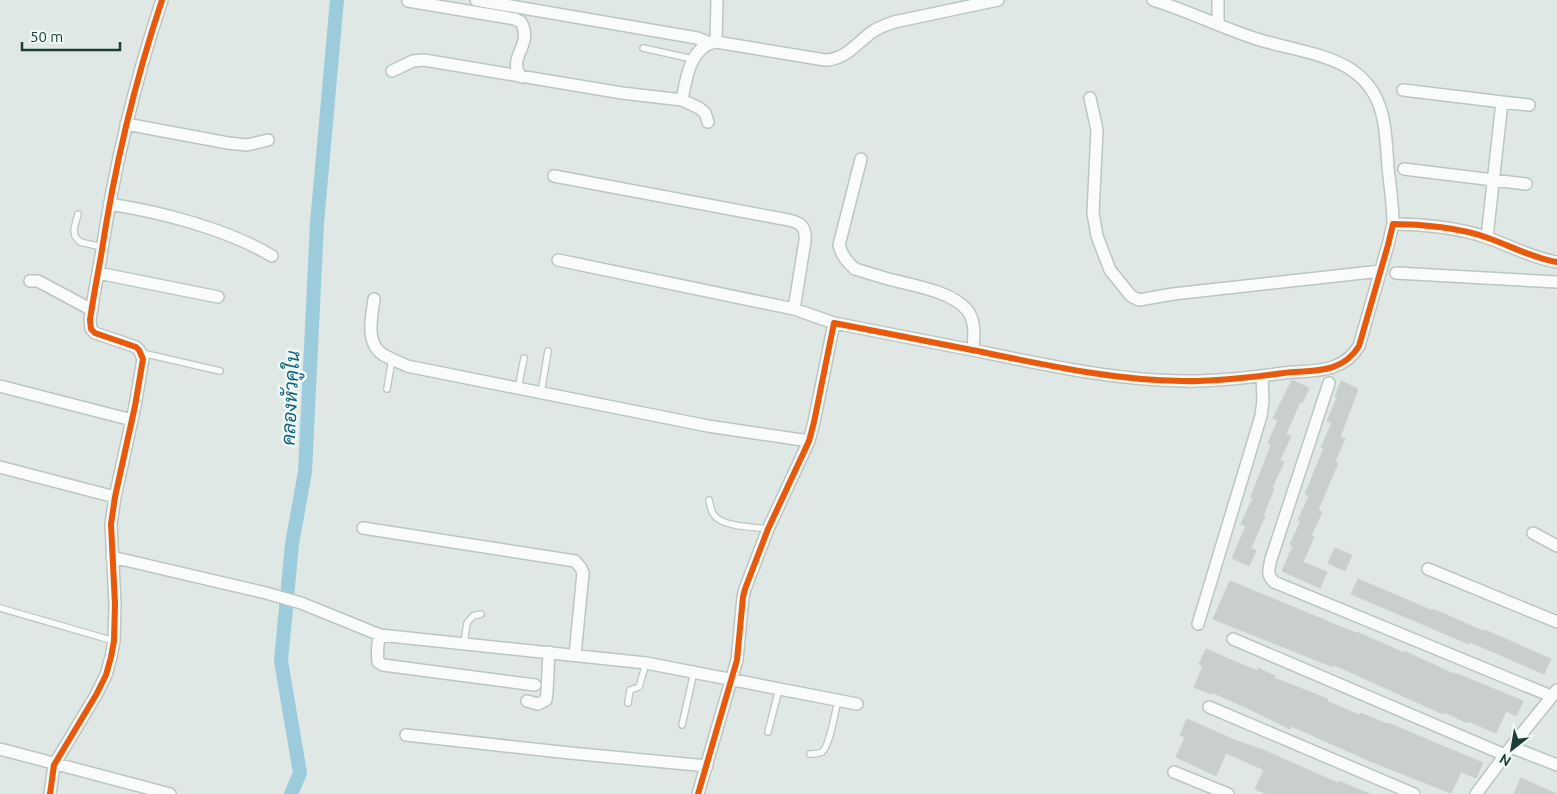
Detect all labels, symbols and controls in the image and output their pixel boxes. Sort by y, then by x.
scale bar [22,20,120,52]
text: 50 m [30,28,63,45]
water label: คลองหัวคูใน [276,350,306,446]
north arrow [1487,724,1537,774]
text: N [1497,751,1514,770]

